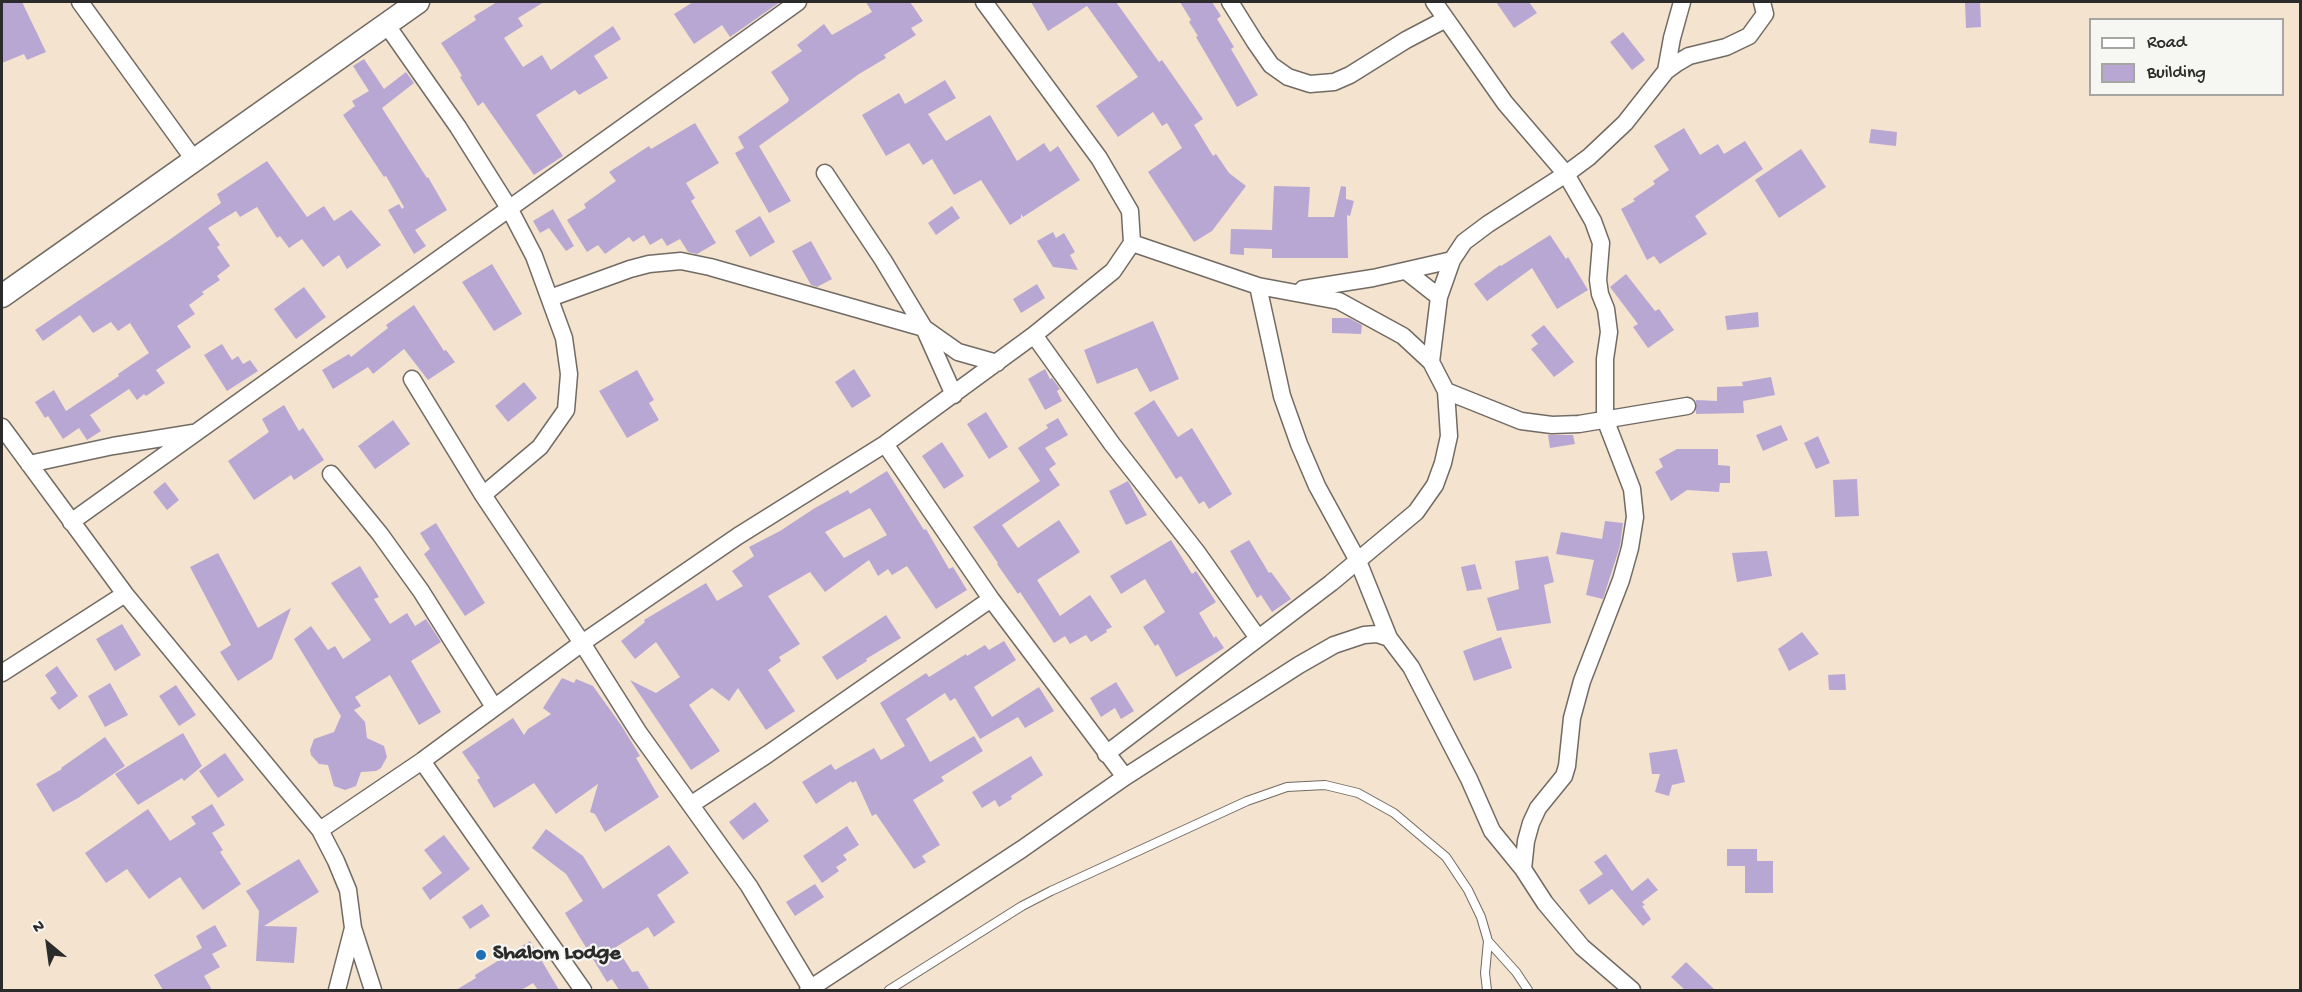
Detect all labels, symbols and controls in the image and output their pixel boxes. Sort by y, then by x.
legend [2089,18,2284,96]
text: Road [2147,33,2186,54]
text: Building [2147,63,2206,84]
north arrow [18,914,78,974]
text: N [30,917,48,939]
place label: Shalom Lodge [493,942,621,968]
marker: Shalom Lodge [474,948,488,962]

